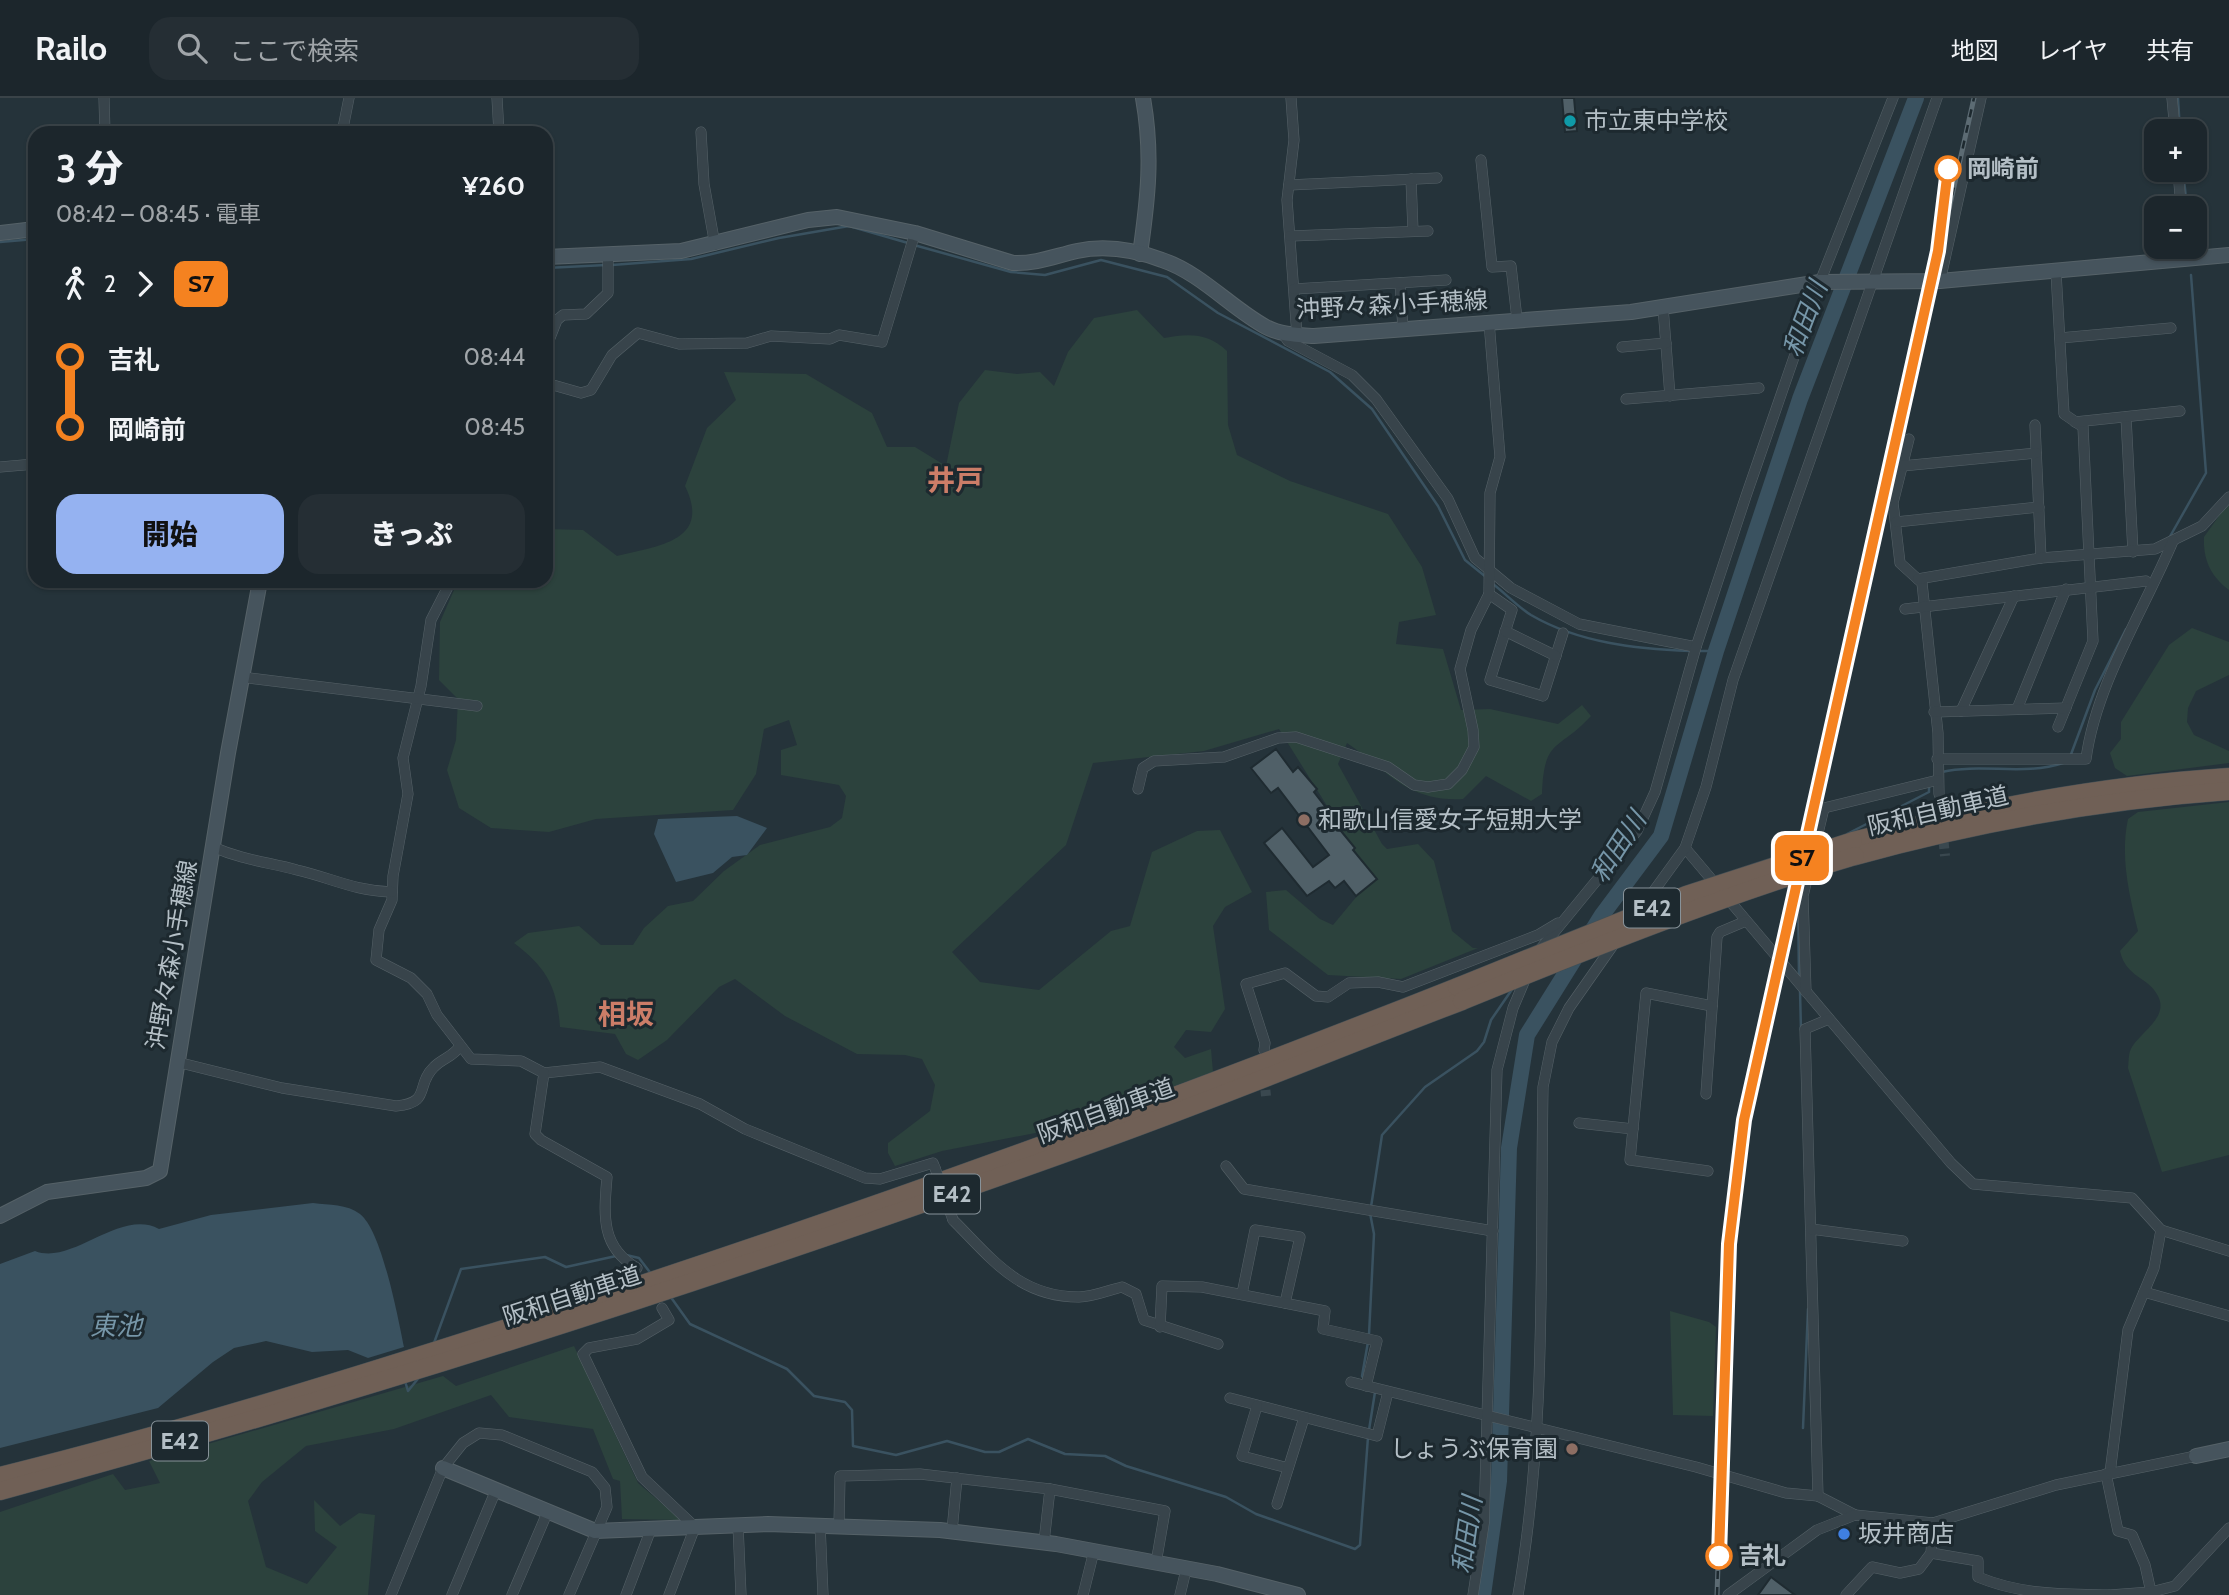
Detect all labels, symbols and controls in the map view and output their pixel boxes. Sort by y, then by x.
search box [149,17,639,80]
text: Railo [35,28,107,68]
icon: search [173,29,211,67]
text: ここで検索 [229,35,359,67]
text: 地図 [1951,36,1999,65]
text: レイヤ [2037,36,2108,65]
text: 共有 [2146,36,2194,65]
place label: 市立東中学校 [1584,106,1728,135]
marker: 市立東中学校 [1562,113,1578,129]
map controls [2144,119,2207,259]
button: + [2144,119,2207,182]
text: 3 分 [56,145,123,192]
place label: 岡崎前 [1967,154,2039,183]
marker: 岡崎前 [1935,156,1961,182]
text: ¥260 [463,170,525,202]
button: − [2144,196,2207,259]
text: 08:42 – 08:45 · 電車 [56,200,261,228]
icon: walk [56,265,94,303]
icon: forward [126,265,164,303]
text: S7 [188,269,214,298]
text: 2 [104,270,116,298]
water label: 和田川 [1776,274,1835,361]
street label: 沖野々森小手穂線 [1295,285,1489,324]
text: 08:44 [464,343,525,371]
text: 吉礼 [108,344,160,376]
text: 08:45 [464,413,525,441]
text: 岡崎前 [108,414,186,446]
district label: 井戸 [927,463,983,497]
button: 開始 [56,494,284,574]
button: きっぷ [298,494,525,574]
street label: 阪和自動車道 [1864,780,2011,841]
water label: 和田川 [1583,803,1654,888]
place label: 和歌山信愛女子短期大学 [1318,805,1582,834]
marker: 和歌山信愛女子短期大学 [1296,812,1312,828]
line badge: S7 [1770,835,1834,881]
text: S7 [1789,843,1815,872]
street label: 沖野々森小手穂線 [141,858,202,1052]
road number: E42 [1624,888,1680,928]
district label: 相坂 [598,997,654,1031]
street label: 阪和自動車道 [1033,1072,1178,1149]
road number: E42 [924,1175,980,1214]
street label: 阪和自動車道 [499,1259,645,1332]
water label: 東池 [90,1310,145,1342]
road number: E42 [152,1422,208,1460]
place label: しょうぶ保育園 [1390,1434,1558,1463]
marker: しょうぶ保育園 [1564,1441,1580,1457]
water label: 和田川 [1446,1491,1489,1576]
place label: 坂井商店 [1858,1519,1954,1548]
marker: 坂井商店 [1836,1526,1852,1542]
place label: 吉礼 [1738,1541,1786,1570]
marker: 吉礼 [1706,1543,1732,1569]

